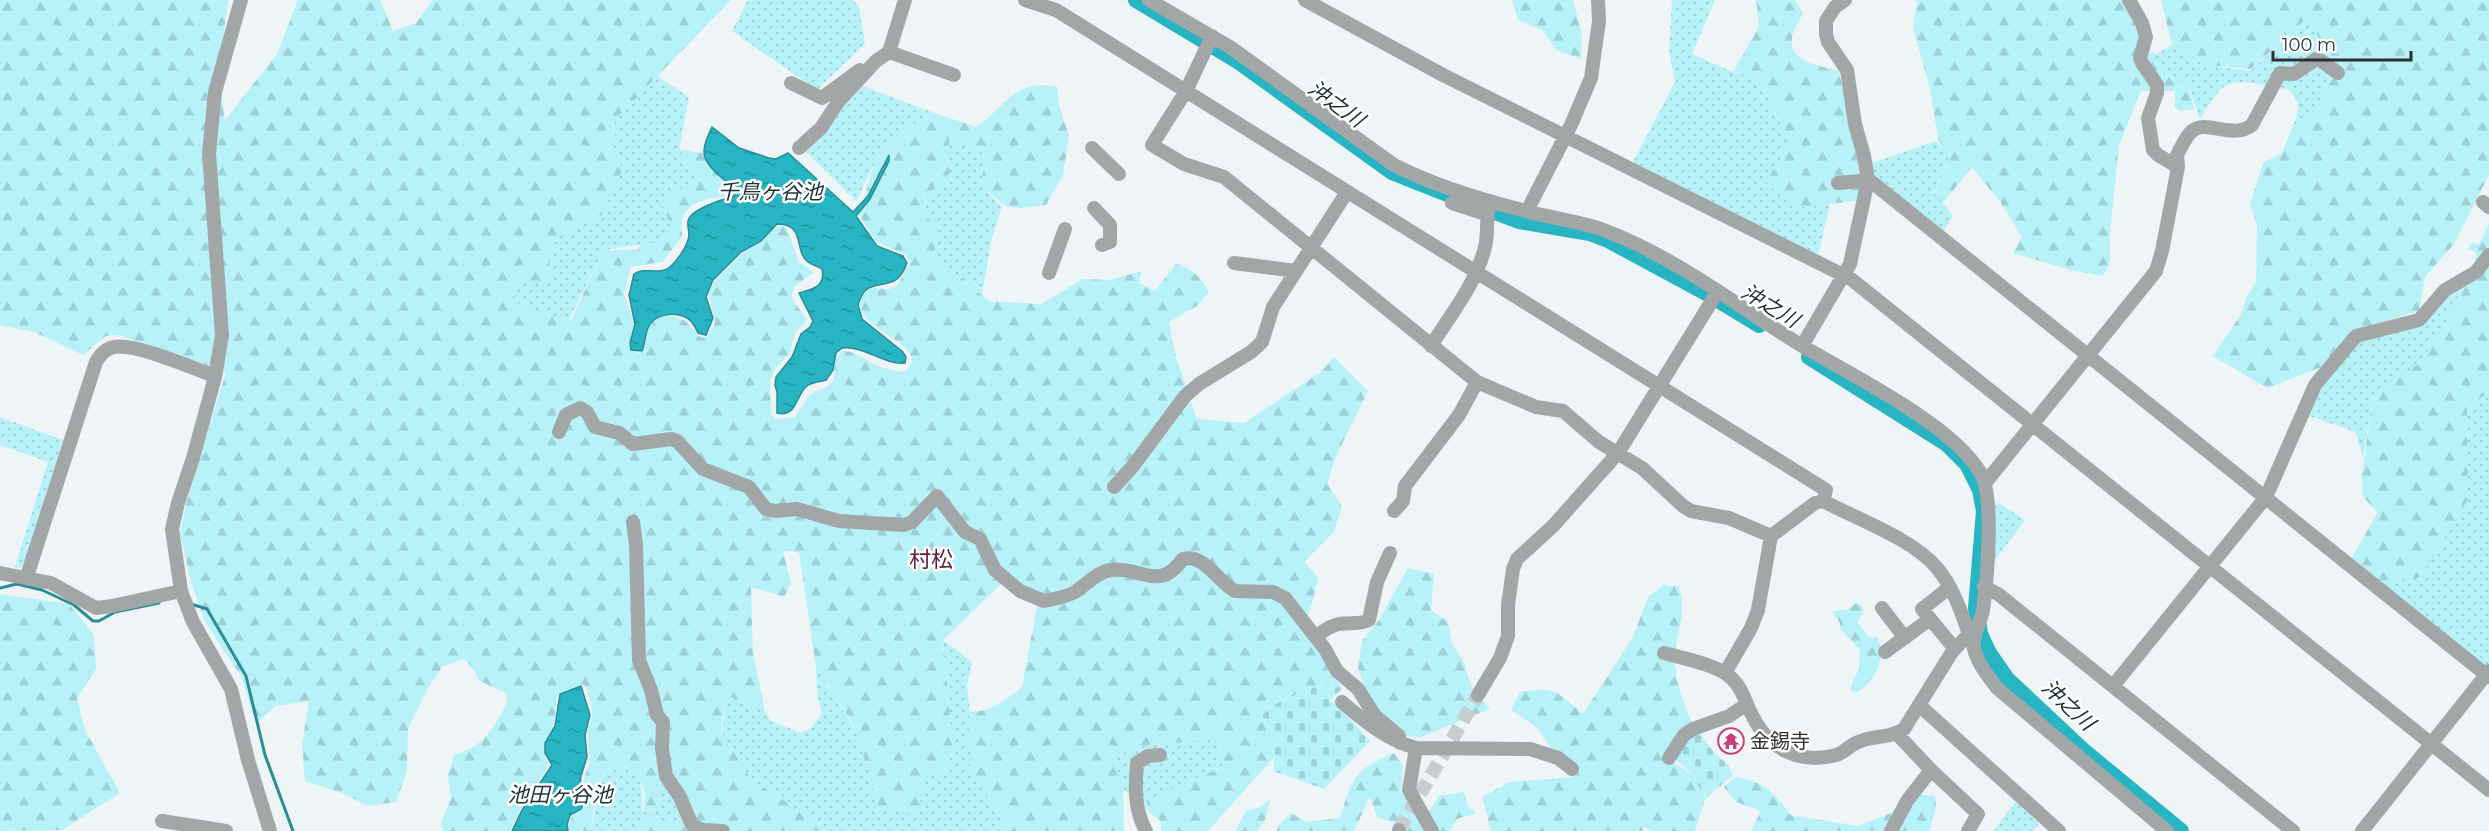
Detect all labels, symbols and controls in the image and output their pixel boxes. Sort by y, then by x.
scale bar [2273,24,2411,62]
text: 100 m [2282,34,2336,56]
water label: 沖之川 [1303,75,1371,133]
water label: 千鳥ヶ谷池 [718,179,824,204]
water label: 沖之川 [1737,279,1805,334]
district label: 村松 [909,546,953,573]
water label: 沖之川 [2037,674,2101,737]
temple icon: 金錫寺 [1716,726,1746,756]
place label: 金錫寺 [1750,729,1810,753]
water label: 池田ヶ谷池 [508,782,614,807]

